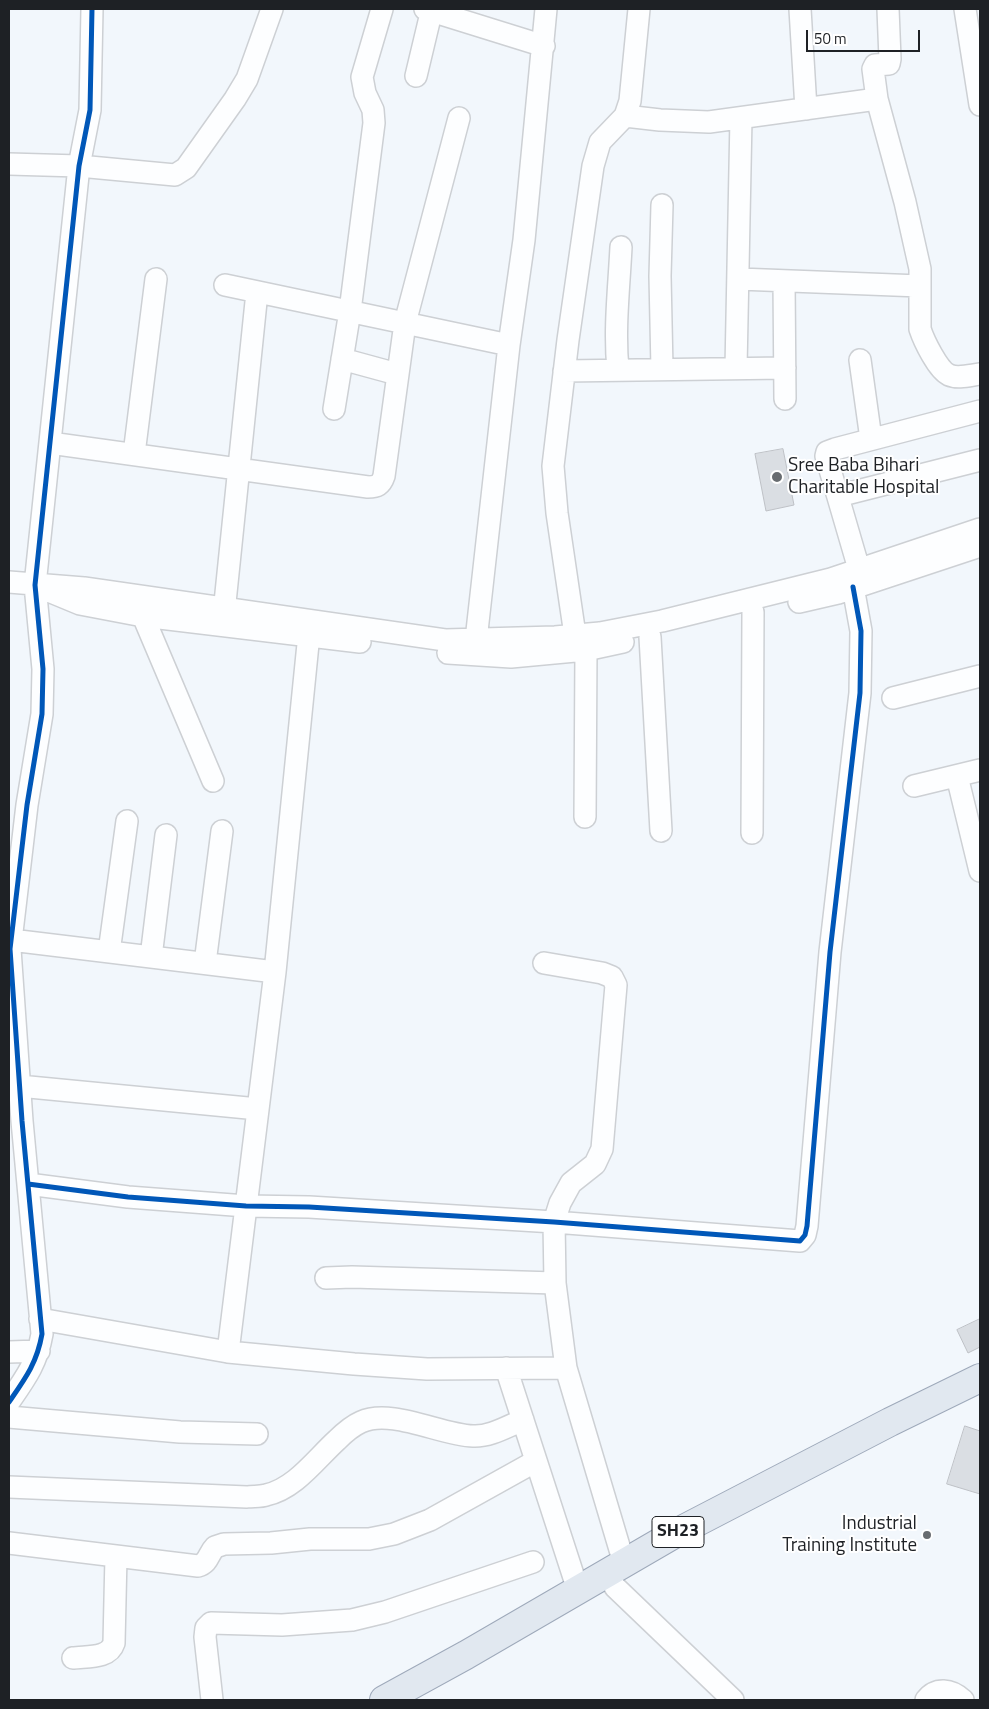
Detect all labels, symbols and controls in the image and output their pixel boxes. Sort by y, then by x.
scale bar [809,20,923,52]
text: 50 m [814,27,847,50]
place label: Sree Baba Bihari Charitable Hospital [788,455,939,499]
marker: Sree Baba Bihari Charitable Hospital [770,470,784,484]
place label: Industrial Training Institute [782,1513,917,1557]
road number: SH23 [652,1516,704,1548]
marker: Industrial Training Institute [921,1529,933,1541]

